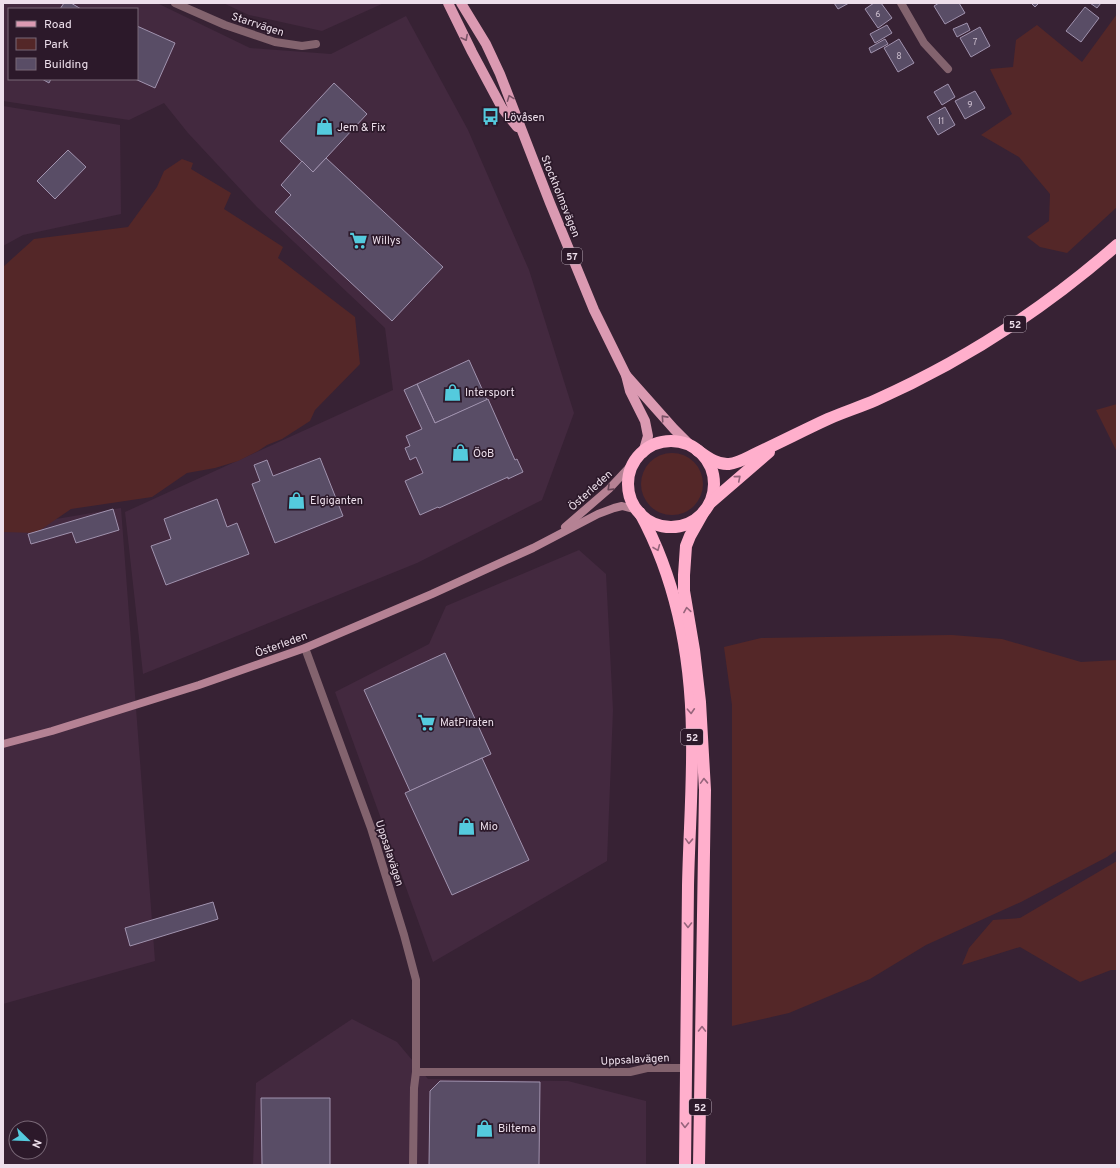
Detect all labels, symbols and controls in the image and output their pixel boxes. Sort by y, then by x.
legend [8,8,138,80]
house number: 6 [875,9,881,20]
street label: Starrvägen [230,10,286,40]
text: Road [44,17,72,33]
one-way arrow [461,34,468,41]
text: Park [44,37,69,53]
house number: 7 [973,37,978,48]
house number: 8 [896,51,902,62]
text: Building [44,57,88,73]
one-way arrow [506,95,514,102]
house number: 9 [967,100,973,111]
bus stop icon: Lövåsen [481,107,501,127]
place label: Lövåsen [504,111,545,125]
house number: 11 [938,116,944,127]
shop icon: Jem & Fix [314,117,334,137]
place label: Jem & Fix [337,121,386,135]
street label: Stockholmsvägen [537,153,583,240]
supermarket icon: Willys [349,230,369,250]
place label: Willys [372,234,401,248]
road number: 57 [562,248,582,264]
road number: 52 [1004,316,1026,332]
shop icon: Intersport [442,382,462,402]
place label: Intersport [465,386,515,400]
one-way arrow [661,415,668,422]
shop icon: ÖoB [450,443,470,463]
place label: ÖoB [473,446,494,461]
street label: Österleden [565,467,616,514]
one-way arrow [734,476,741,483]
one-way arrow [607,483,615,490]
shop icon: Elgiganten [287,490,307,510]
place label: Elgiganten [310,494,363,508]
one-way arrow [653,545,661,552]
one-way arrow [683,607,692,613]
street label: Österleden [253,628,309,661]
one-way arrow [687,708,695,714]
supermarket icon: MatPiraten [417,712,437,732]
place label: MatPiraten [440,716,494,730]
road number: 52 [681,729,703,745]
one-way arrow [700,778,709,784]
shop icon: Mio [457,816,477,836]
street label: Uppsalavägen [372,818,406,888]
place label: Mio [480,820,498,834]
one-way arrow [685,838,694,844]
one-way arrow [684,922,692,928]
one-way arrow [698,1026,706,1032]
street label: Uppsalavägen [600,1051,670,1069]
road number: 52 [689,1099,711,1115]
shop icon: Biltema [475,1118,495,1138]
north arrow [8,1120,48,1160]
place label: Biltema [498,1122,536,1136]
one-way arrow [681,1122,690,1128]
text: N [28,1137,44,1150]

